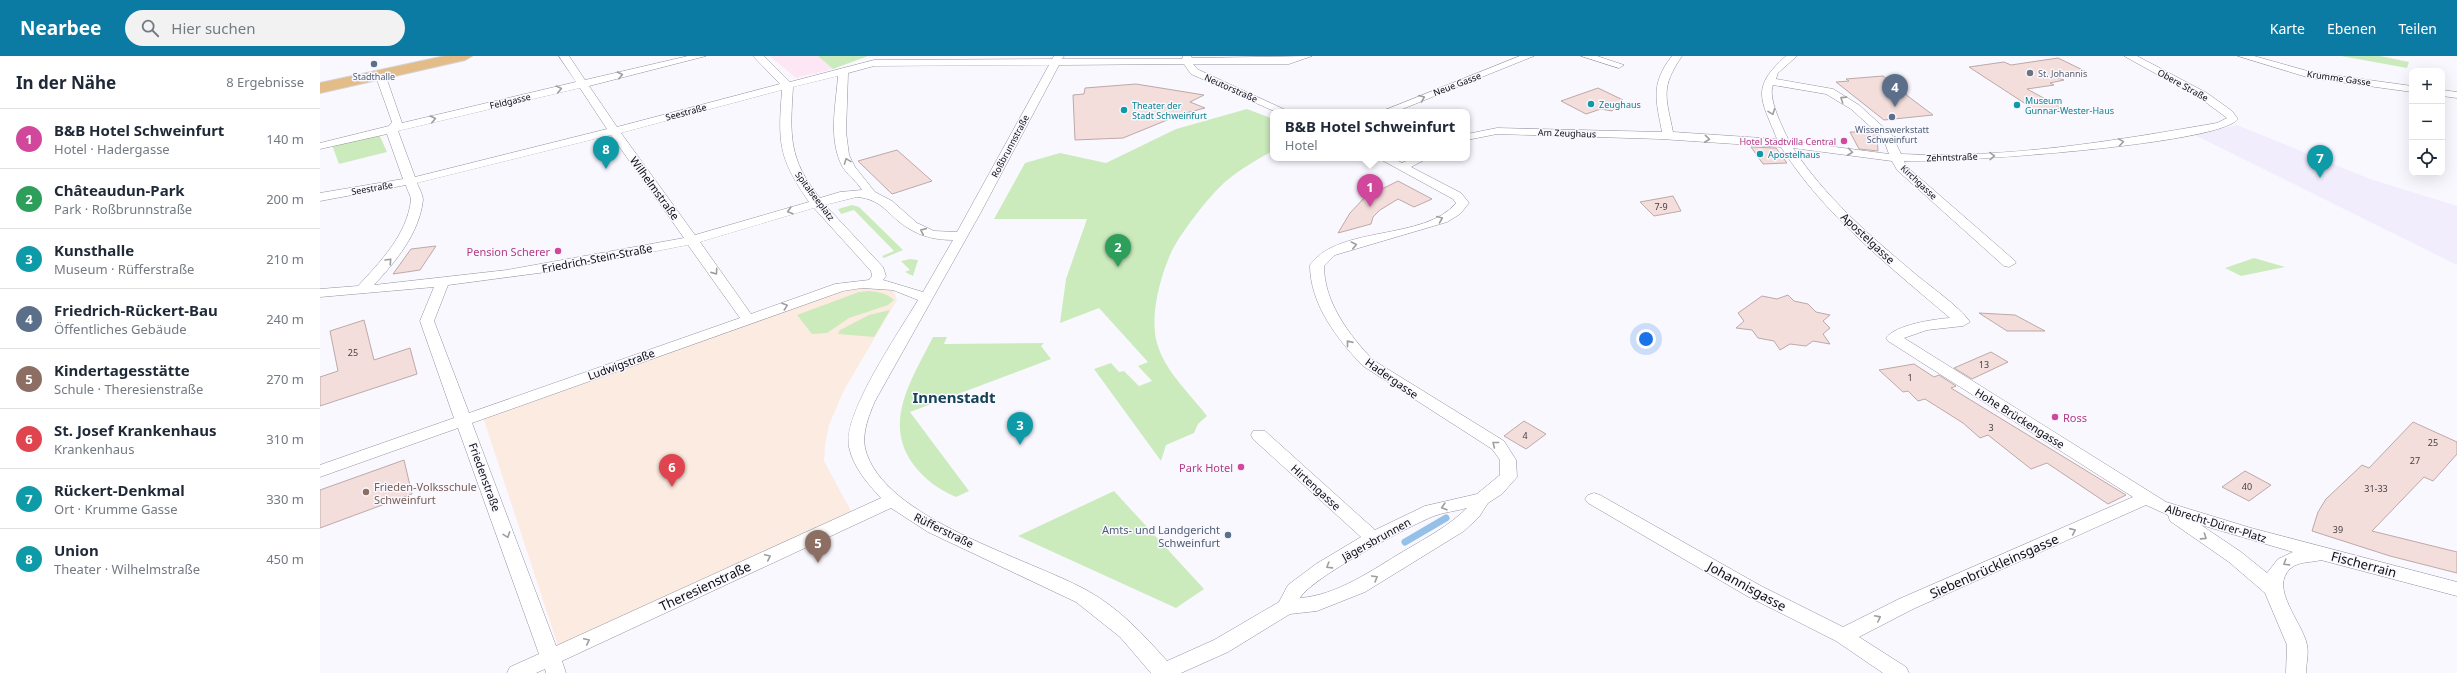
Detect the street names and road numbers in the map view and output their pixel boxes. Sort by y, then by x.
street label: Obere Straße [2155,66,2211,104]
street label: Krumme Gasse [2306,67,2372,89]
street label: Neue Gasse [1431,69,1483,99]
street label: Neutorstraße [1202,71,1260,105]
street label: Feldgasse [488,90,532,112]
street label: Seestraße [664,100,708,124]
street label: Roßbrunnstraße [988,112,1032,180]
street label: Am Zeughaus [1538,125,1596,141]
street label: Zehntstraße [1926,150,1978,164]
street label: Wilhelmstraße [627,153,683,223]
street label: Kirchgasse [1898,162,1940,202]
street label: Spitalseeplatz [792,169,838,223]
street label: Seestraße [350,178,394,198]
street label: Apostelgasse [1838,209,1898,267]
street label: Friedrich-Stein-Straße [541,240,653,276]
street label: Ludwigstraße [585,345,657,383]
street label: Hadergasse [1363,354,1421,402]
street label: Hohe Brückengasse [1972,384,2068,452]
street label: Friedenstraße [466,441,504,513]
street label: Hirtengasse [1288,461,1344,513]
street label: Albrecht-Dürer-Platz [2164,500,2268,546]
street label: Rüfferstraße [912,509,976,551]
street label: Jägersbrunnen [1338,514,1413,565]
street label: Siebenbrückleinsgasse [1927,529,2061,603]
street label: Fischerrain [2329,547,2399,581]
street label: Johannisgasse [1703,556,1790,615]
street label: Theresienstraße [656,557,754,615]

